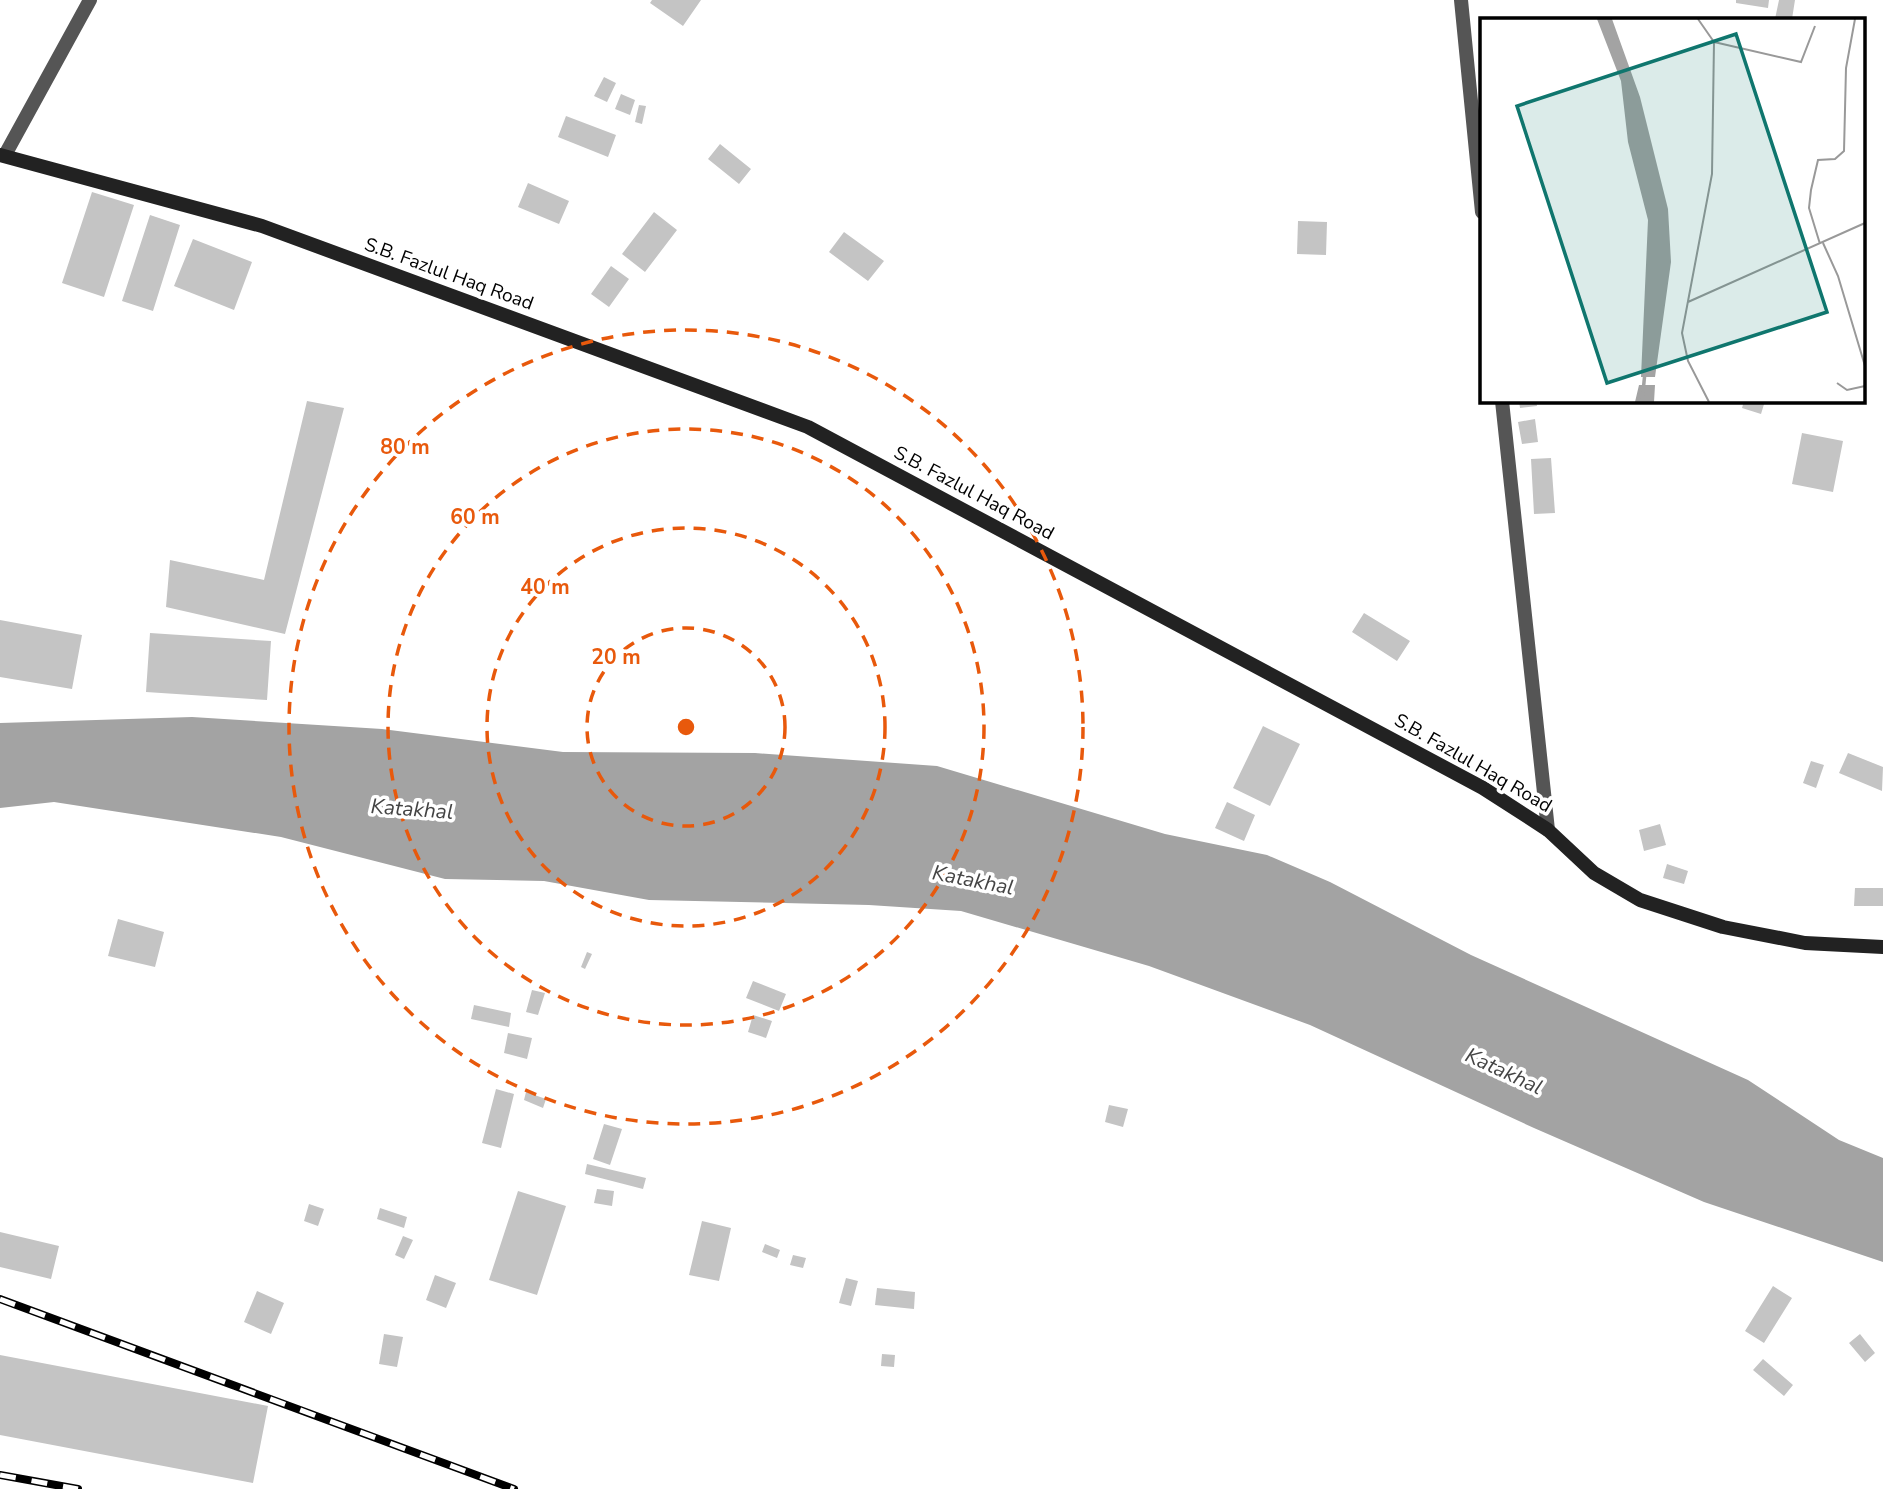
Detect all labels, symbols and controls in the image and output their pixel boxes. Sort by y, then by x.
inset map [1480,18,1866,402]
street label: S.B. Fazlul Haq Road [361,231,537,317]
text: 80 m [380,433,430,461]
street label: S.B. Fazlul Haq Road [889,440,1059,546]
text: 60 m [450,503,500,531]
text: 40 m [520,573,570,601]
text: 20 m [591,643,641,671]
street label: S.B. Fazlul Haq Road [1389,707,1557,819]
centre of rings [674,715,698,739]
water label: Katakhal [370,792,454,826]
water label: Katakhal [930,858,1016,902]
water label: Katakhal [1461,1041,1547,1101]

